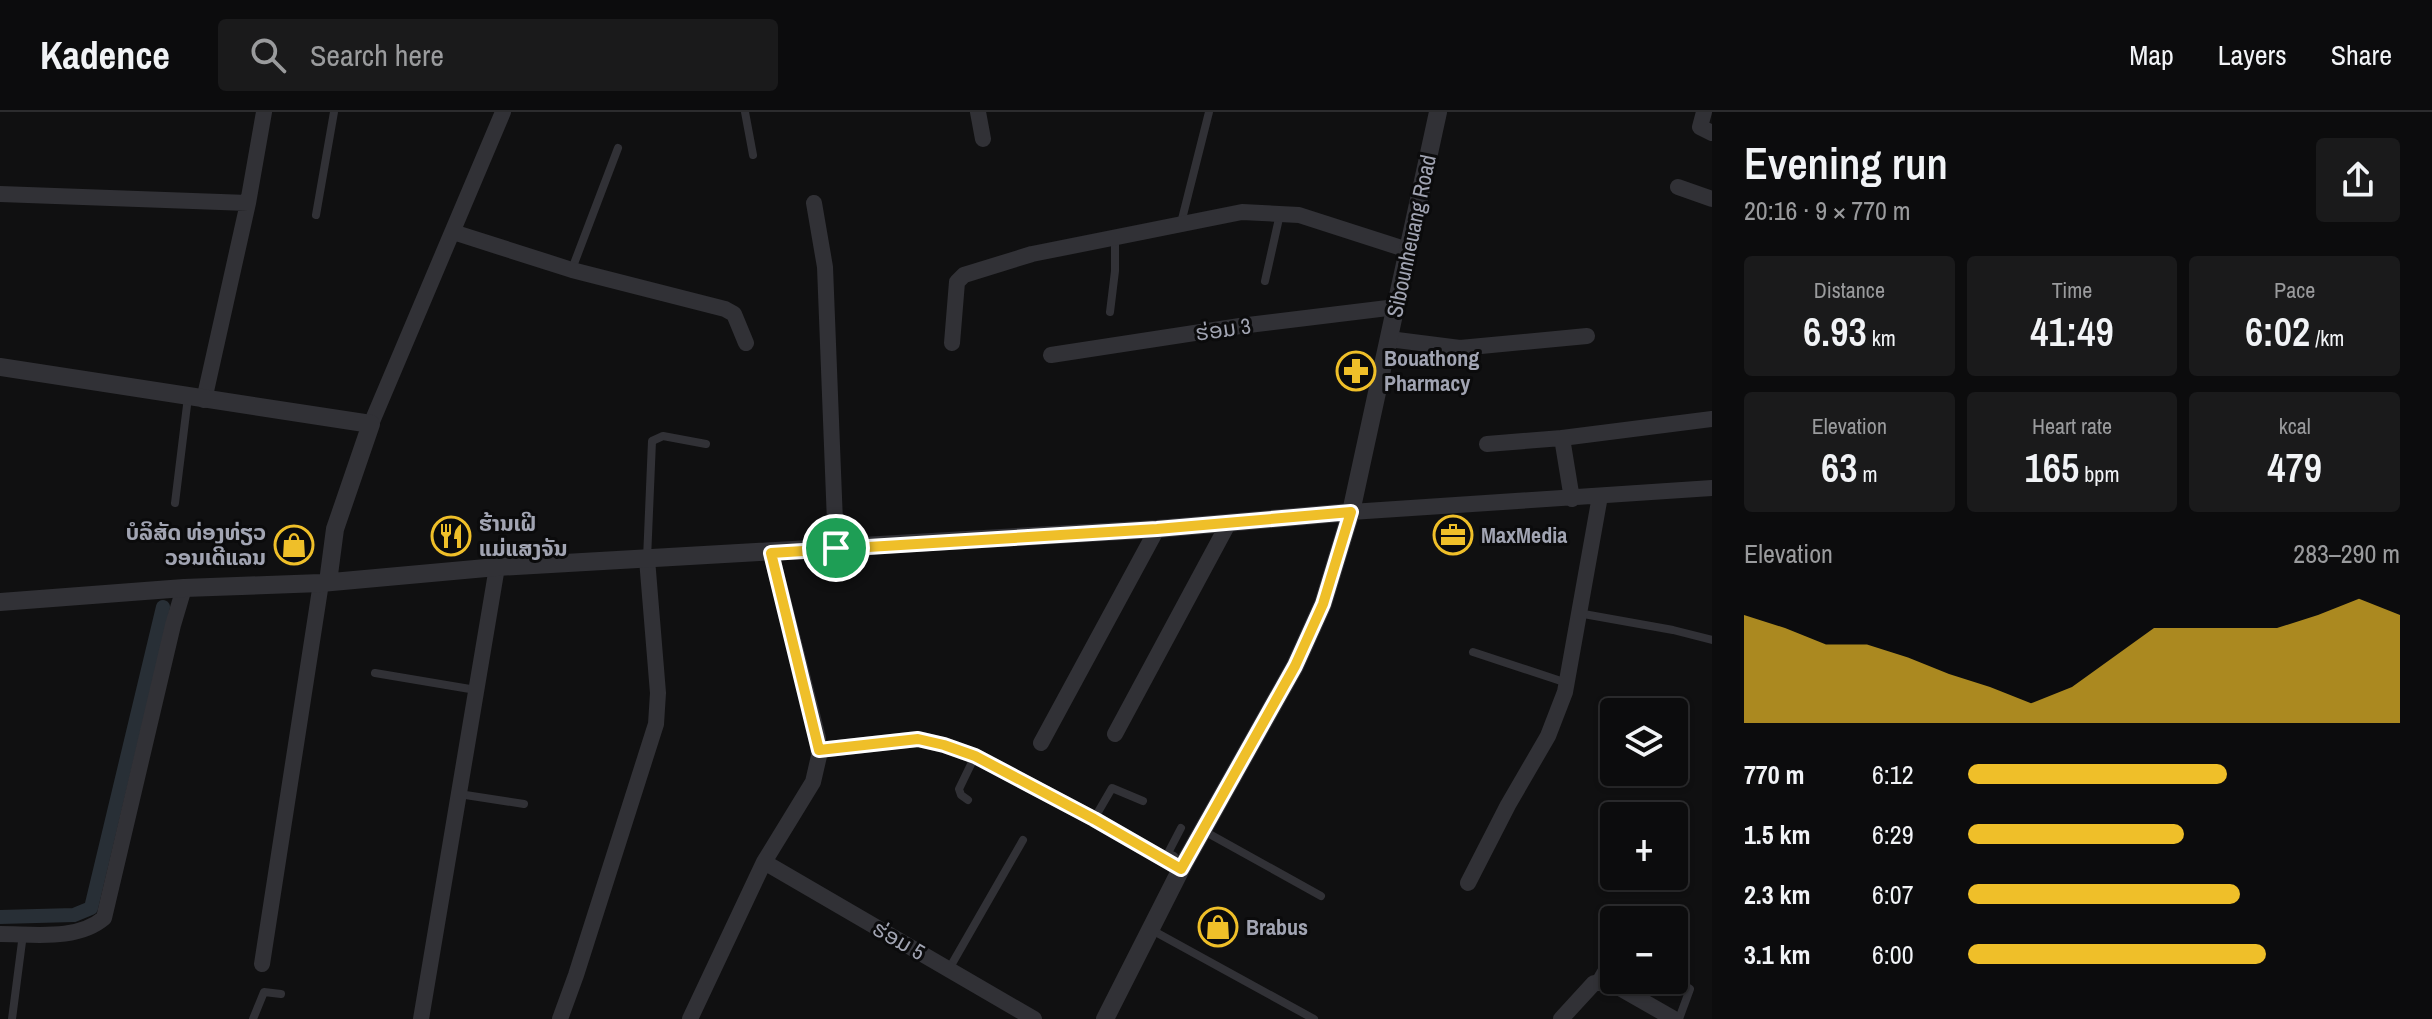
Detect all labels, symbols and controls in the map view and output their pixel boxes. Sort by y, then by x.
search box [218,19,778,91]
text: Kadence [40,30,170,81]
icon: search [246,33,290,77]
text: Search here [310,35,444,75]
text: Map [2129,36,2174,74]
text: Layers [2218,36,2287,74]
text: Share [2331,36,2392,74]
text: Evening run [1744,133,1948,193]
button: share [2316,138,2400,222]
street label: Sibounheuang Road [1379,152,1443,320]
text: 20:16 · 9 × 770 m [1744,193,1911,228]
text: Distance [1814,275,1885,305]
text: Time [2052,275,2092,305]
text: Pace [2274,275,2315,305]
text: 6.93 [1803,305,1867,358]
text: 41:49 [2030,305,2114,358]
text: 6:02 [2245,305,2310,358]
street label: ຮ່ອມ 3 [1193,310,1253,348]
text: km [1867,323,1896,353]
text: /km [2310,323,2344,353]
place label: Bouathong Pharmacy [1384,343,1479,398]
pharmacy icon: Bouathong Pharmacy [1335,350,1377,392]
text: Elevation [1812,411,1887,441]
text: Heart rate [2032,411,2112,441]
text: kcal [2279,411,2311,441]
text: 63 [1821,441,1858,494]
text: 165 [2025,441,2079,494]
text: 479 [2267,441,2322,494]
text: m [1858,459,1878,489]
text: bpm [2079,459,2119,489]
place label: ຮ້ານເຝີ ແມ່ແສງຈັນ [479,508,567,563]
pin [802,514,870,582]
office icon: MaxMedia [1432,514,1474,556]
restaurant icon: ຮ້ານເຝີ ແມ່ແສງຈັນ [430,515,472,557]
place label: ບໍລິສັດ ທ່ອງທ່ຽວ ວອນເດີແລນ [126,517,266,572]
place label: MaxMedia [1481,520,1567,550]
shop icon: ບໍລິສັດ ທ່ອງທ່ຽວ ວອນເດີແລນ [273,524,315,566]
icon: arrive [814,526,858,570]
text: Elevation [1744,536,1833,571]
text: 283–290 m [2293,536,2400,571]
map controls [1600,698,1688,994]
button: layers [1600,698,1688,786]
text: 770 m [1744,757,1804,792]
text: 6:12 [1872,757,1914,792]
button: + [1600,802,1688,890]
text: 1.5 km [1744,817,1810,852]
text: 6:29 [1872,817,1914,852]
text: 2.3 km [1744,877,1810,912]
text: 6:07 [1872,877,1914,912]
shop icon: Brabus [1197,906,1239,948]
button: − [1600,906,1688,994]
place label: Brabus [1246,912,1308,942]
street label: ຮ່ອມ 5 [867,913,931,967]
text: 3.1 km [1744,937,1810,972]
text: 6:00 [1872,937,1914,972]

